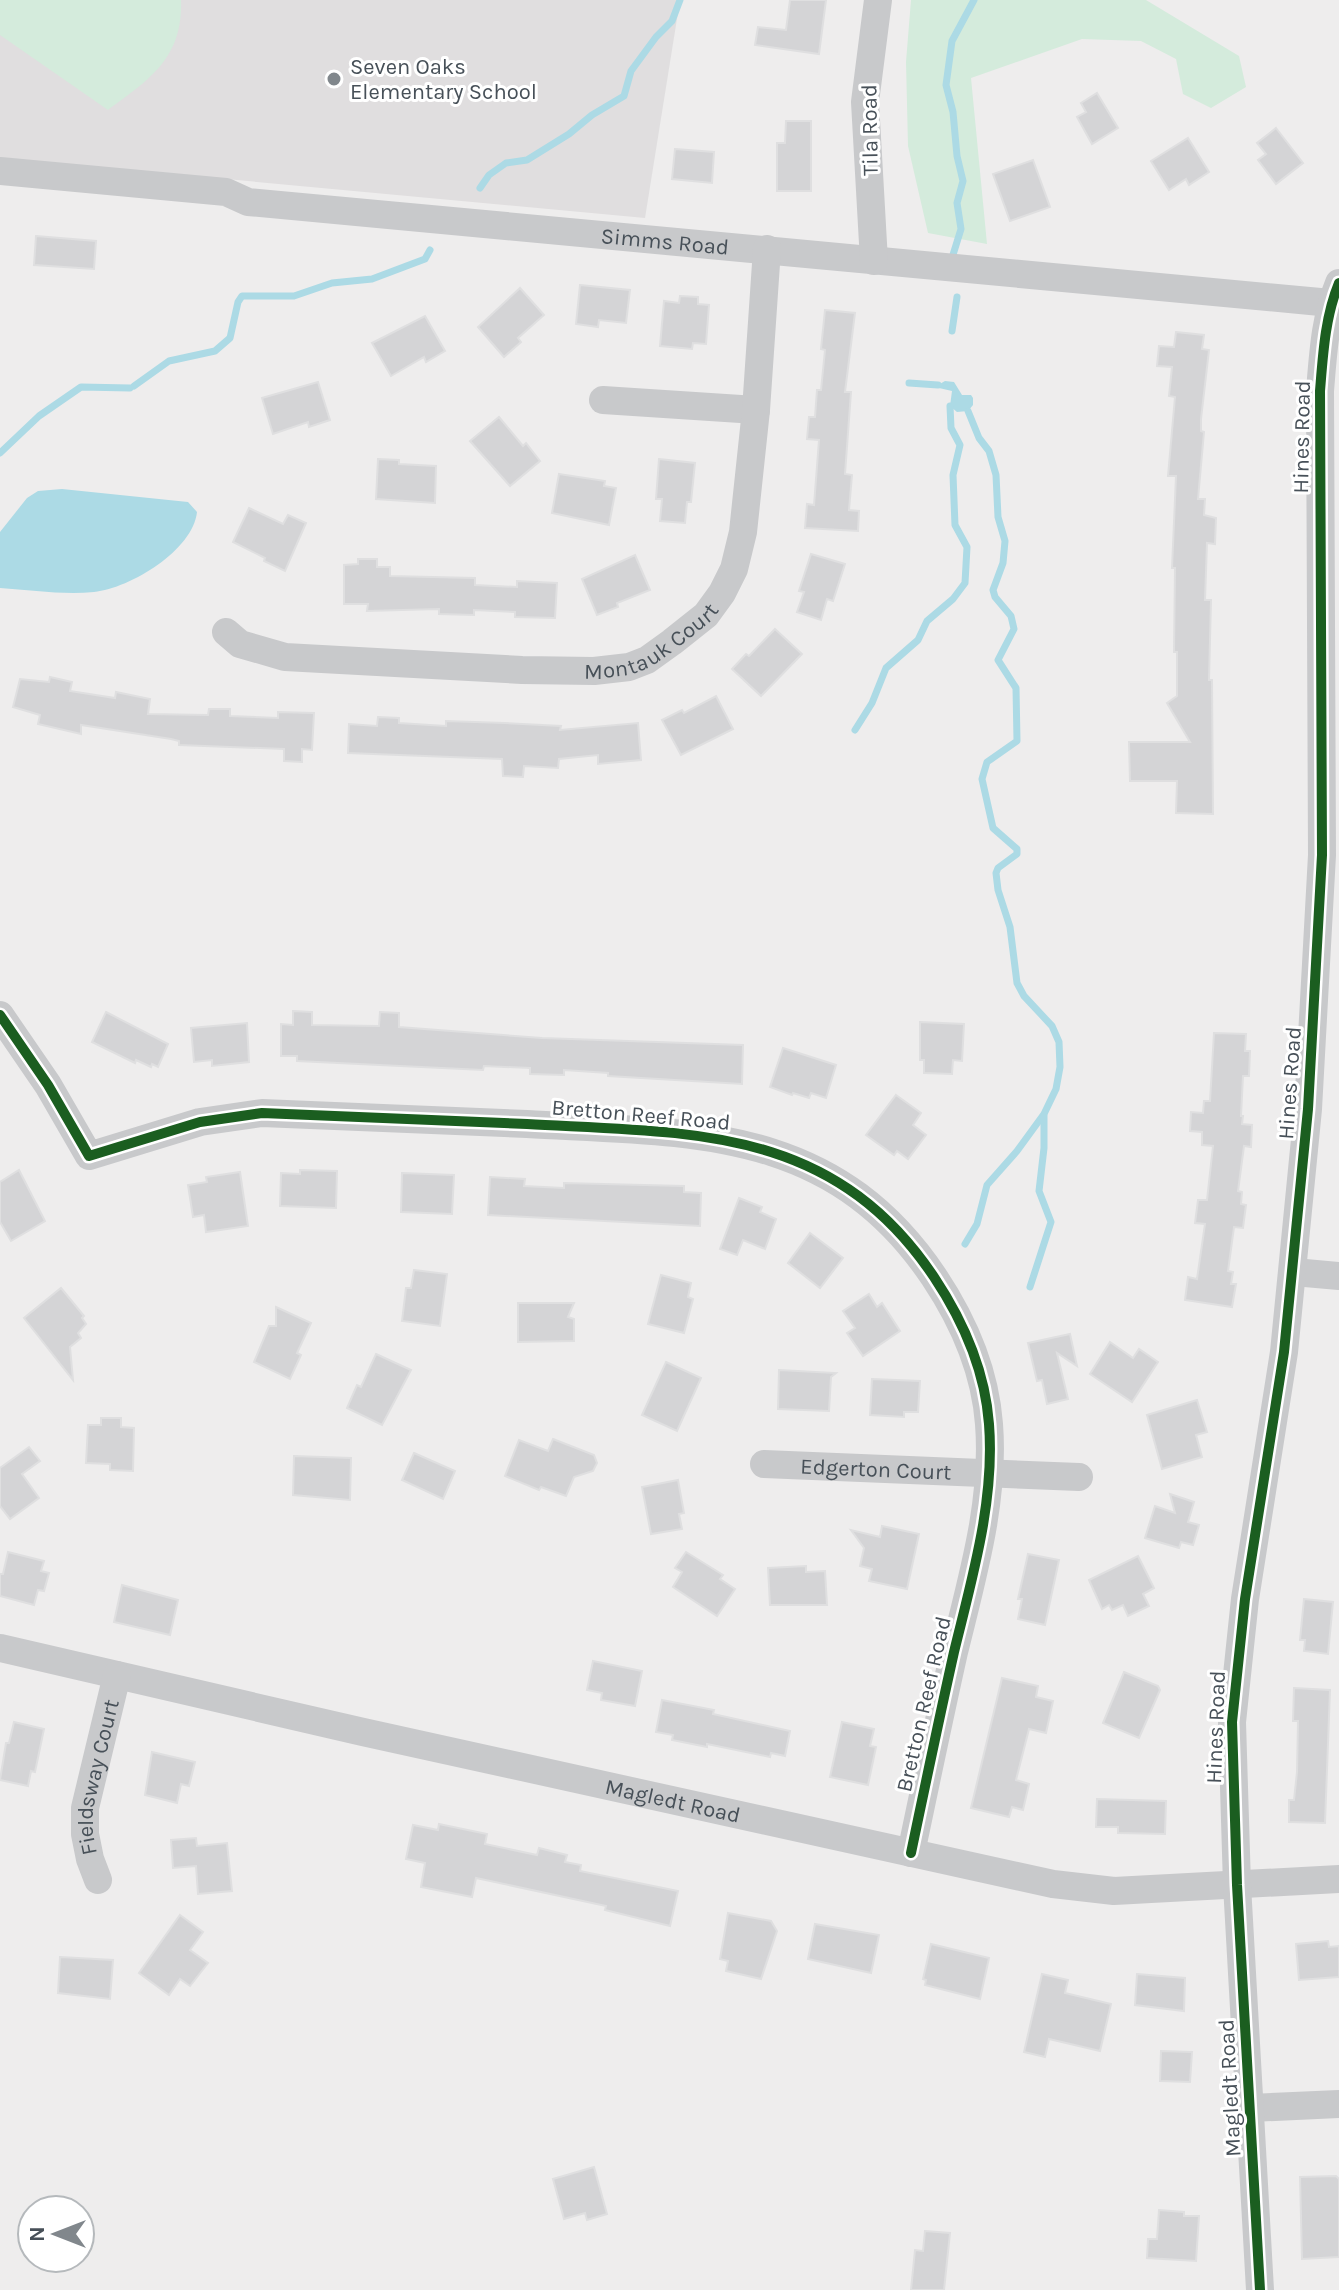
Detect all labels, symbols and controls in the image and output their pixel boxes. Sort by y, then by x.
place label: Seven Oaks Elementary School [350,54,537,105]
marker: Seven Oaks Elementary School [325,70,343,88]
street label: Tila Road [856,84,884,176]
street label: Simms Road [600,223,730,261]
street label: Hines Road [1288,380,1316,494]
street label: Montauk Court [584,598,724,685]
street label: Hines Road [1273,1026,1307,1140]
street label: Bretton Reef Road [550,1094,731,1136]
street label: Edgerton Court [800,1454,952,1486]
street label: Bretton Reef Road [891,1614,957,1795]
street label: Hines Road [1201,1670,1231,1784]
street label: Fieldsway Court [73,1697,125,1857]
street label: Magledt Road [603,1774,743,1829]
street label: Magledt Road [1213,2018,1247,2157]
north arrow [16,2194,96,2274]
text: N [24,2226,50,2242]

